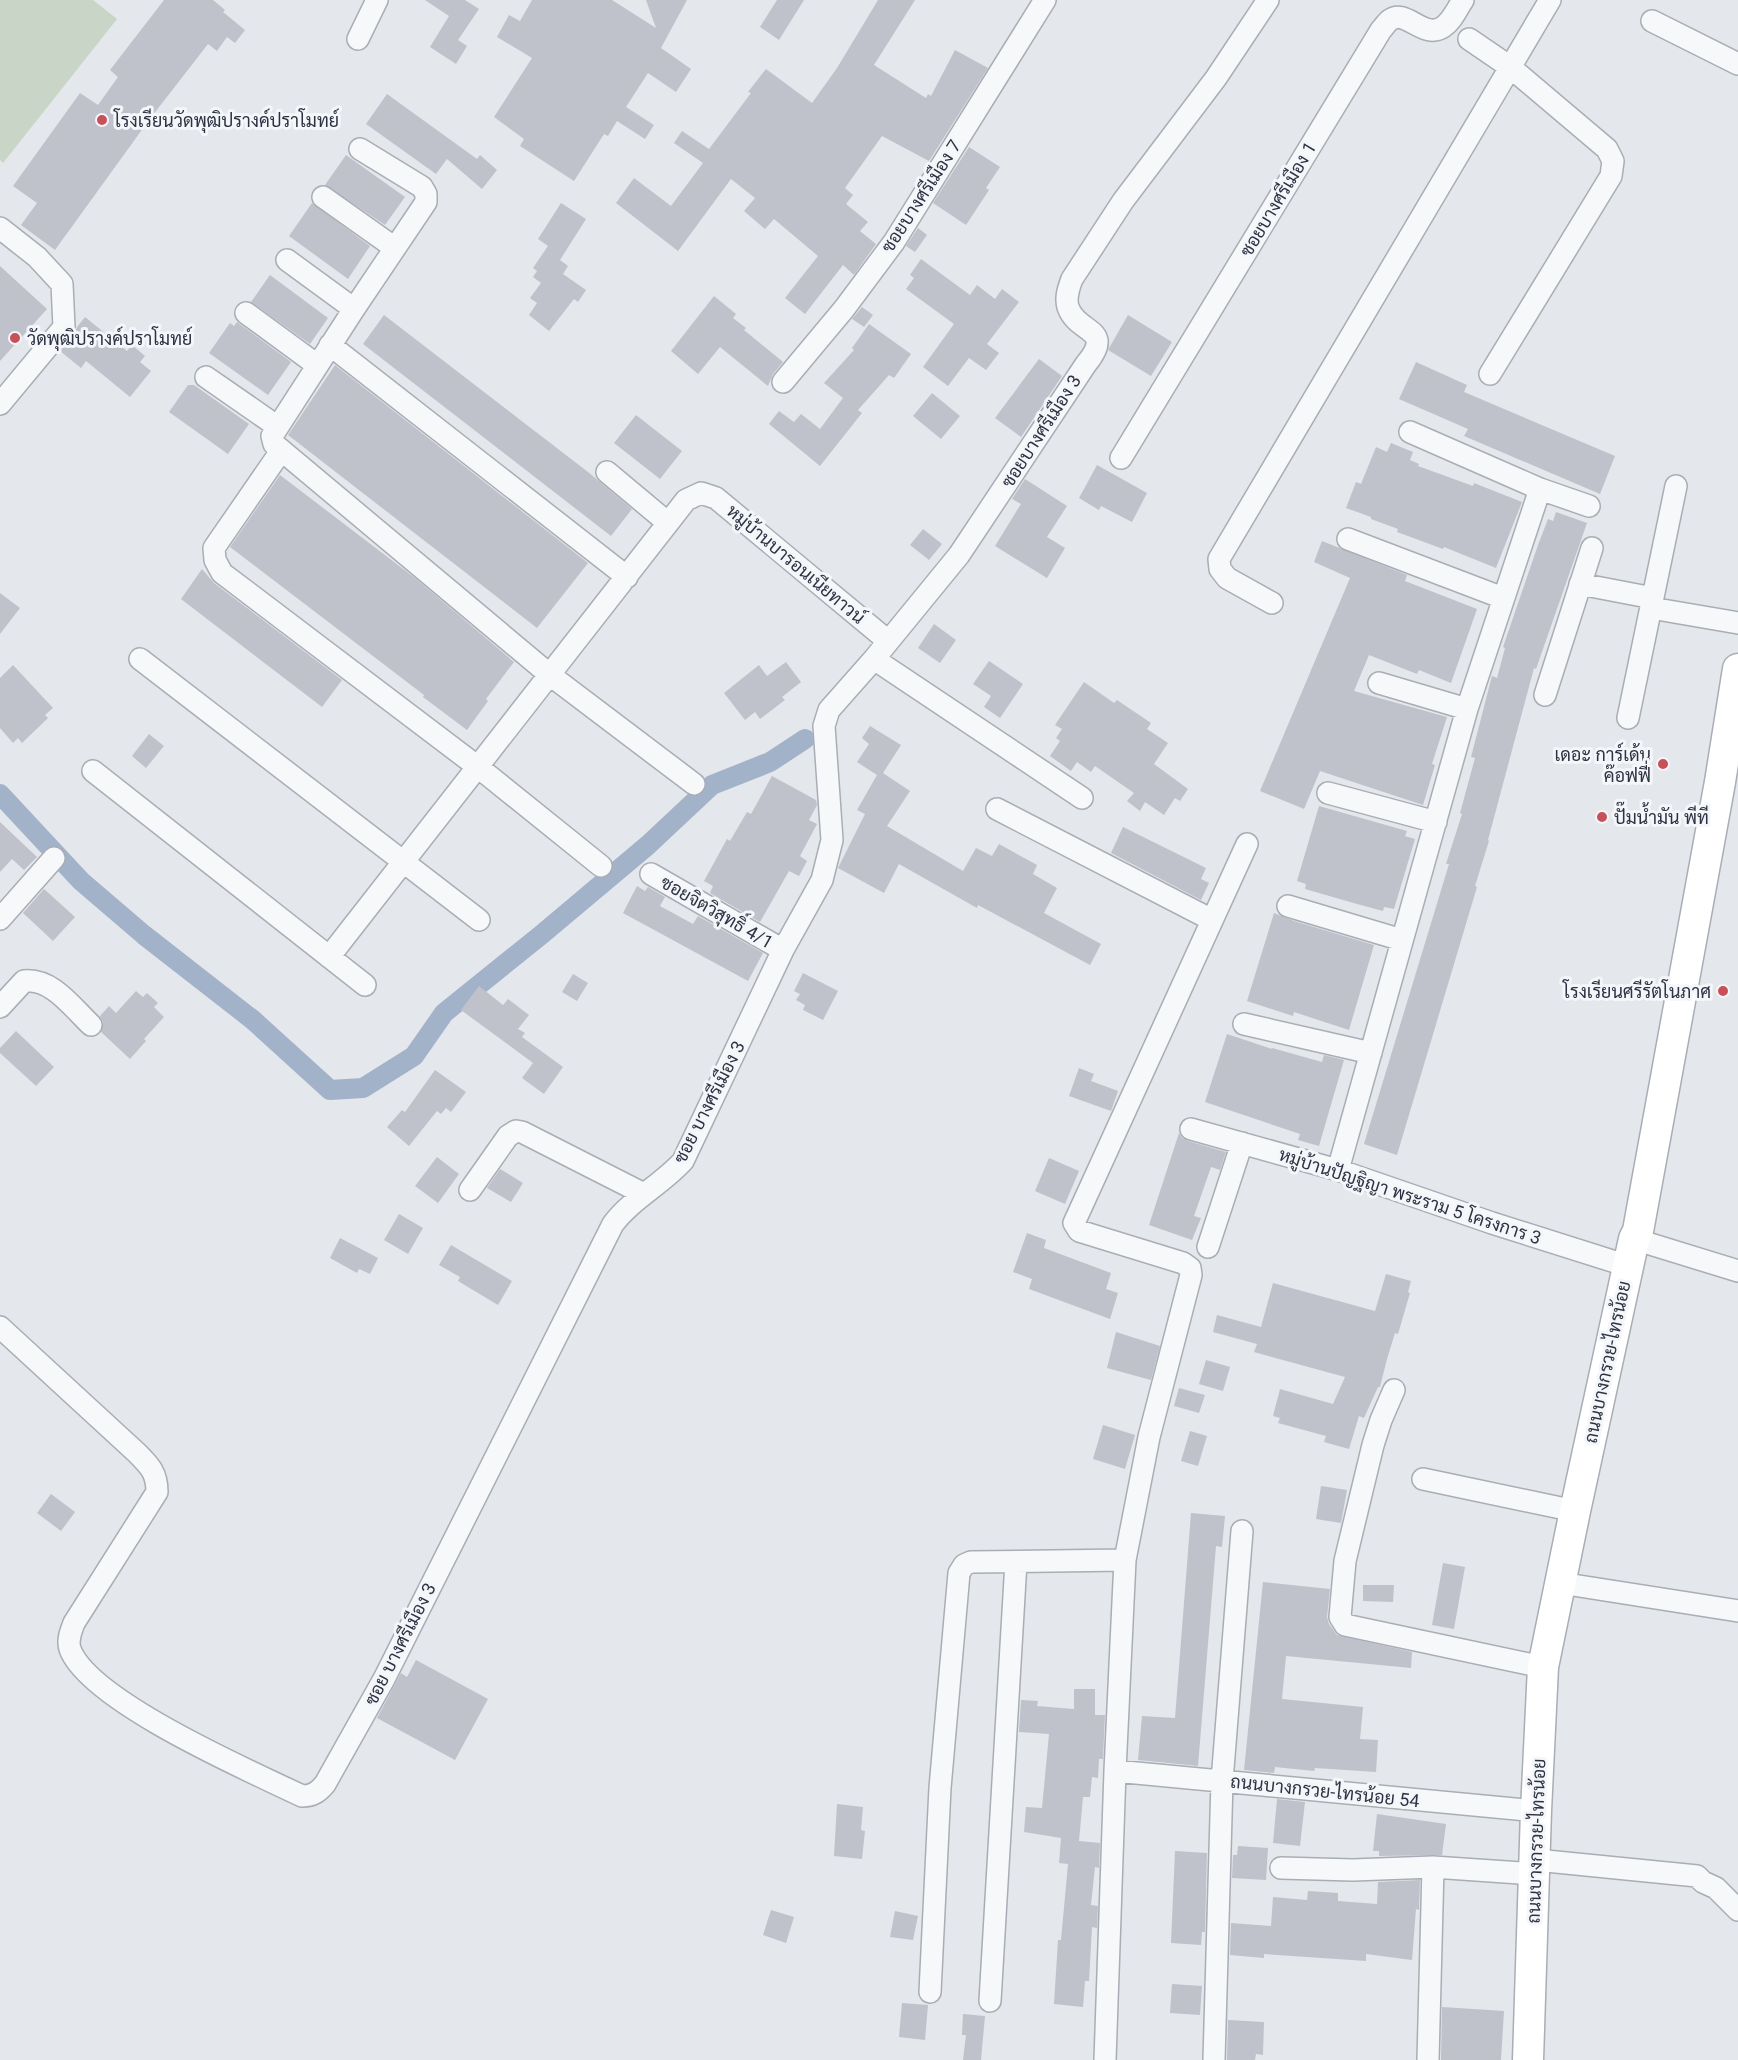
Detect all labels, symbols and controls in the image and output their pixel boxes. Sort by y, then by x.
place label: โรงเรียนวัดพุฒิปรางค์ปราโมทย์ [113,108,339,133]
marker: โรงเรียนวัดพุฒิปรางค์ปราโมทย์ [95,113,109,127]
street label: ซอยบางศรีเมือง 7 [875,135,965,256]
street label: ซอยบางศรีเมือง 1 [1234,137,1320,260]
place label: วัดพุฒิปรางค์ปราโมทย์ [27,326,192,351]
marker: วัดพุฒิปรางค์ปราโมทย์ [8,331,22,345]
street label: ซอยบางศรีเมือง 3 [995,370,1085,491]
street label: หมู่บ้านบารอนเนียทาวน์ [721,499,871,630]
place label: เดอะ การ์เด้น ค๊อฟฟี่ [1555,742,1651,786]
marker: เดอะ การ์เด้น ค๊อฟฟี่ [1656,757,1670,771]
place label: ปั๊มน้ำมัน พีที [1614,801,1709,828]
marker: ปั๊มน้ำมัน พีที [1595,810,1609,824]
street label: ซอยจิตวิสุทธิ์ 4/1 [656,867,780,954]
place label: โรงเรียนศรีรัตโนภาศ [1562,979,1711,1002]
marker: โรงเรียนศรีรัตโนภาศ [1716,984,1730,998]
street label: ซอย บางศรีเมือง 3 [667,1036,749,1167]
street label: หมู่บ้านปัญฐิญา พระราม 5 โครงการ 3 [1275,1142,1544,1251]
street label: ถนนบางกรวย-ไทรน้อย [1578,1279,1634,1445]
street label: ซอย บางศรีเมือง 3 [358,1578,440,1709]
street label: ถนนบางกรวย-ไทรน้อย [1521,1758,1549,1924]
street label: ถนนบางกรวย-ไทรน้อย 54 [1229,1769,1421,1811]

